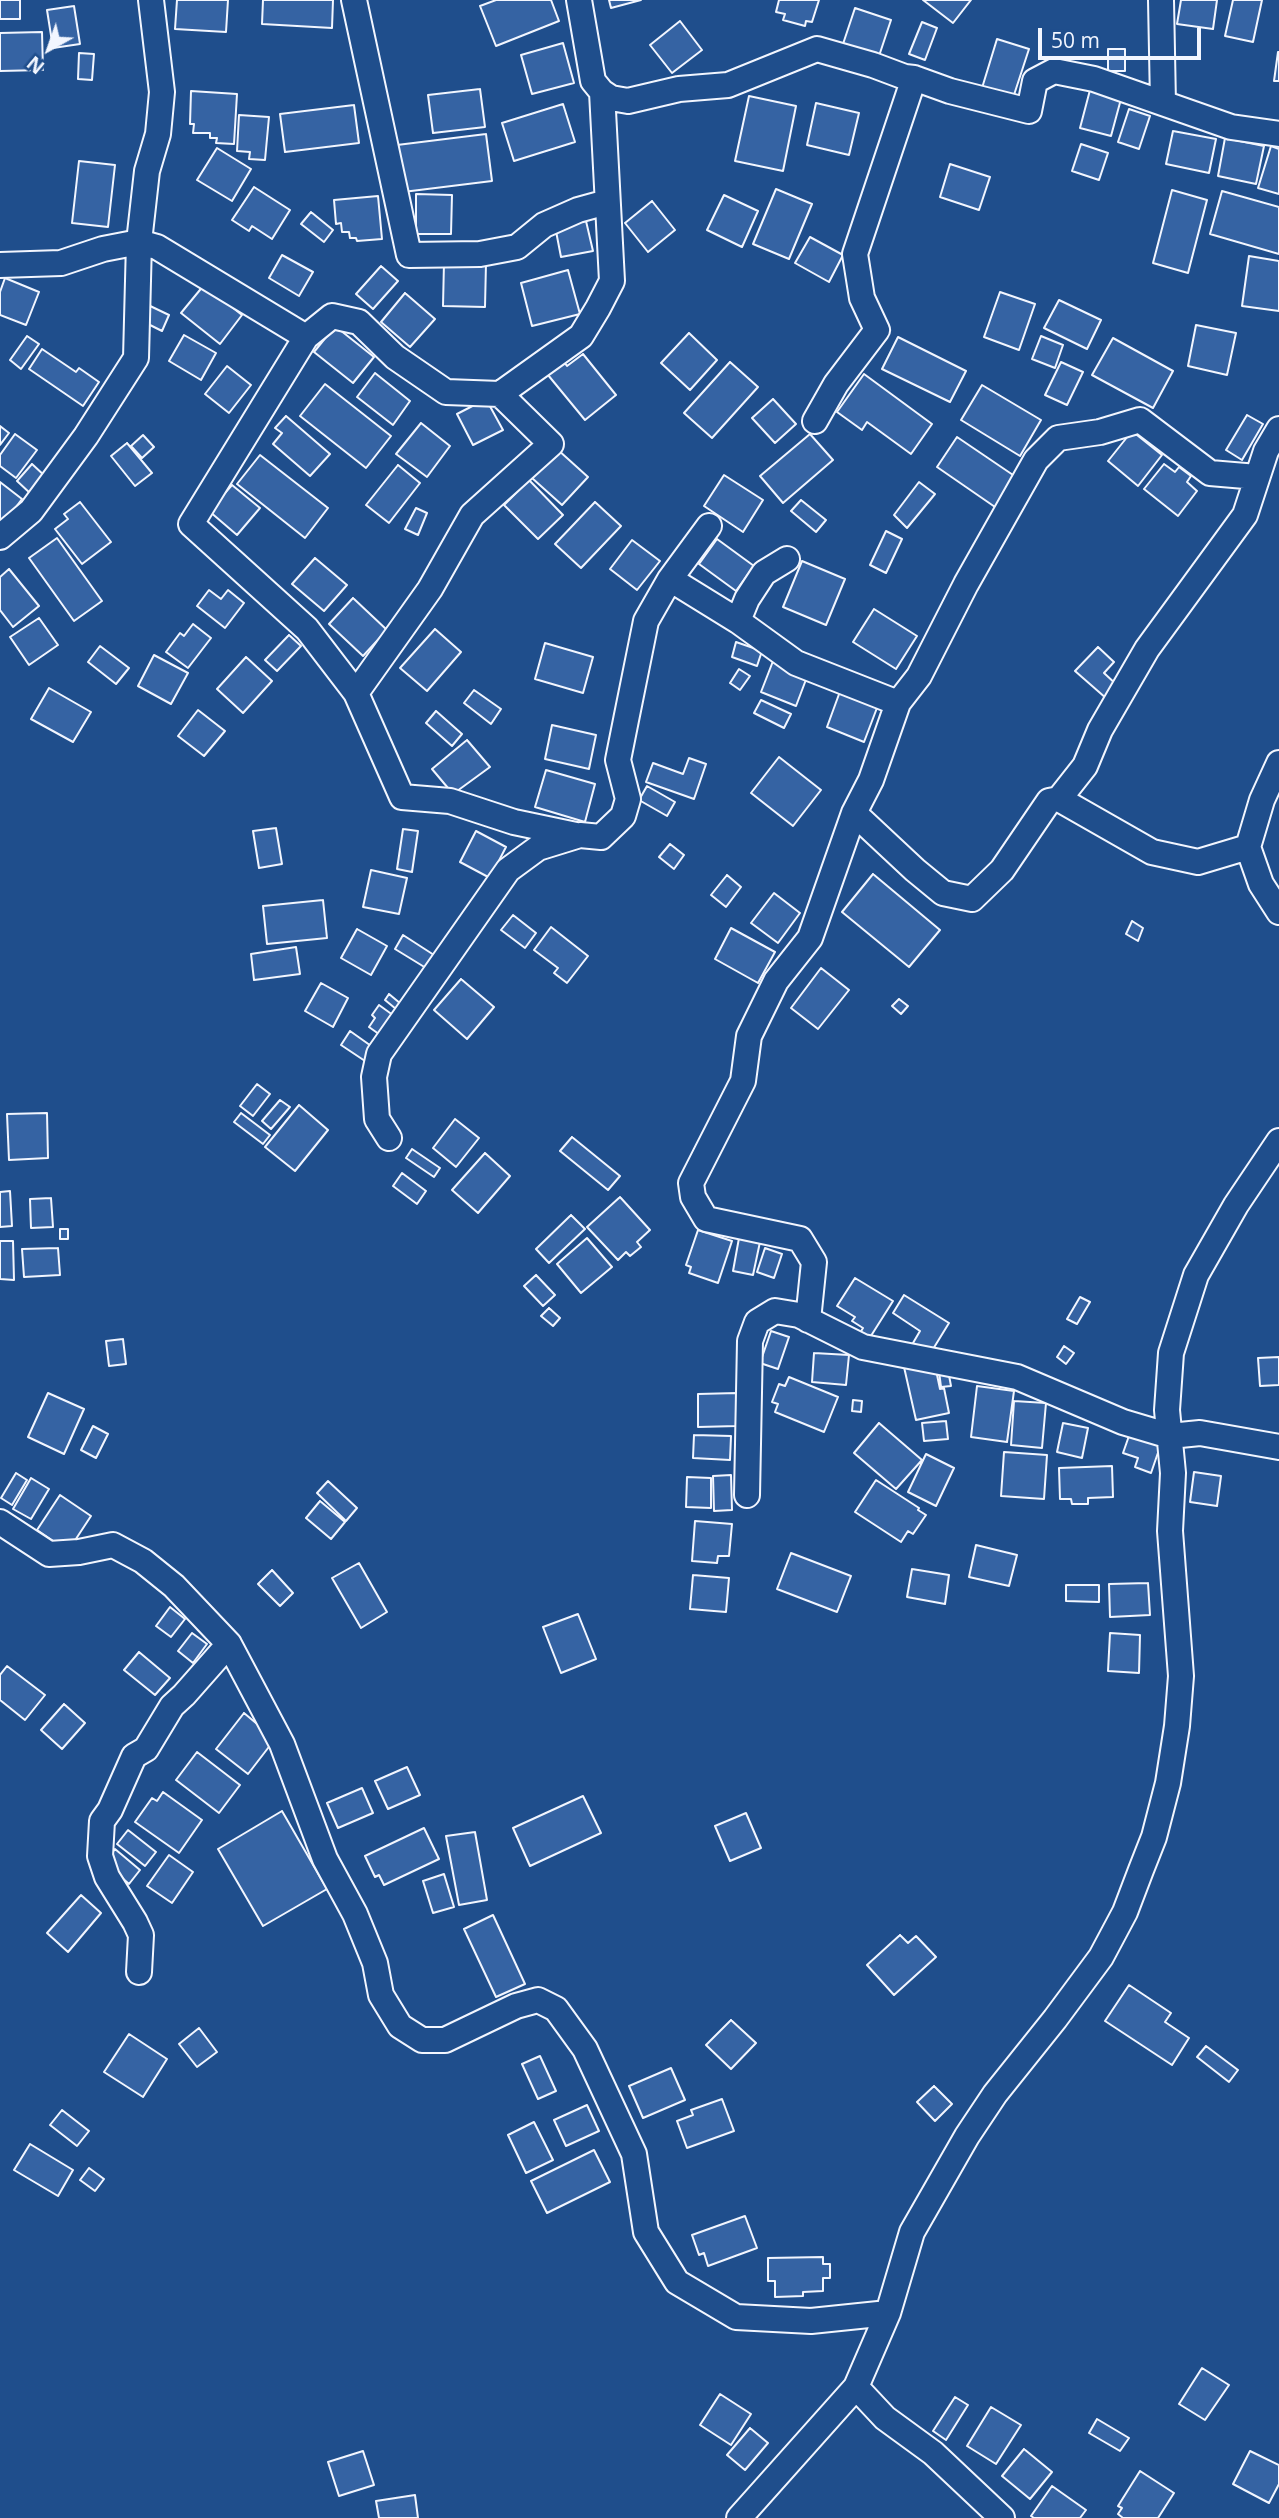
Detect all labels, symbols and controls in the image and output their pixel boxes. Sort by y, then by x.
north arrow [14,14,84,84]
scale bar [1041,14,1204,58]
text: 50 m [1051,26,1100,54]
text: N [21,50,50,80]

